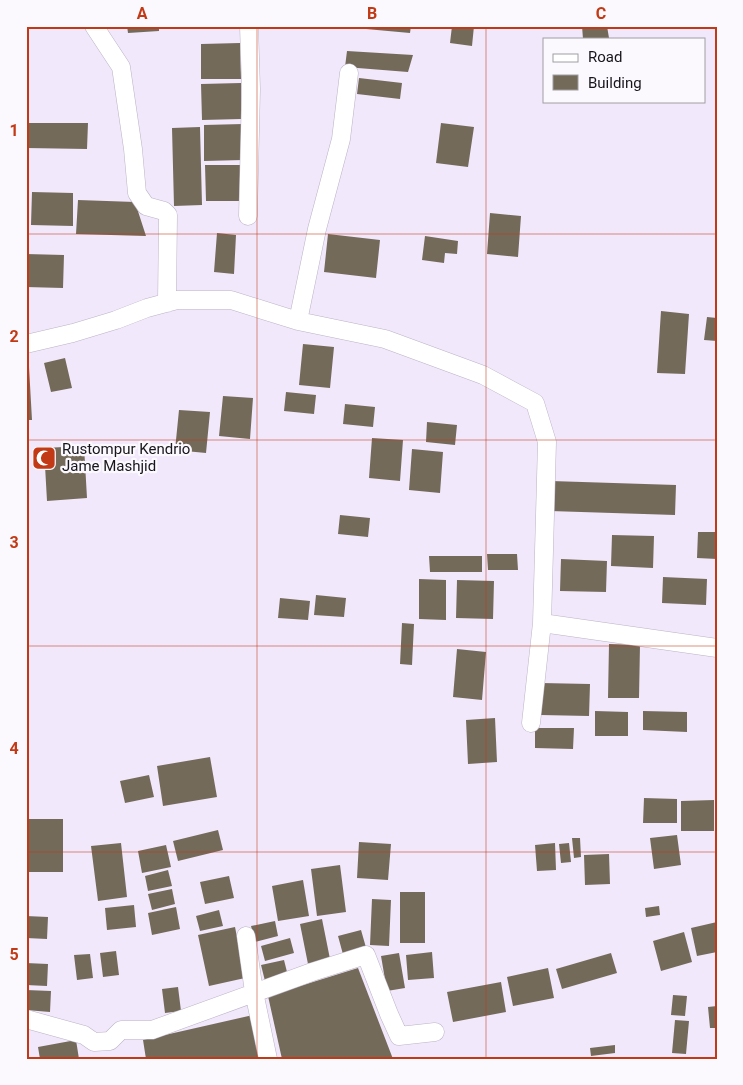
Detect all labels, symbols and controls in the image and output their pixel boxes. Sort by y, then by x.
text: A [137,4,148,23]
text: B [367,4,377,23]
text: C [596,4,606,23]
legend [543,38,706,102]
text: Road [588,48,622,66]
text: Building [588,74,642,92]
text: 1 [9,121,19,140]
text: 2 [9,327,19,346]
place label: Rustompur Kendrio Jame Mashjid [62,440,190,475]
mosque icon: Rustompur Kendrio Jame Mashjid [31,445,57,471]
text: 3 [9,533,19,552]
text: 4 [9,739,19,758]
text: 5 [9,945,19,964]

